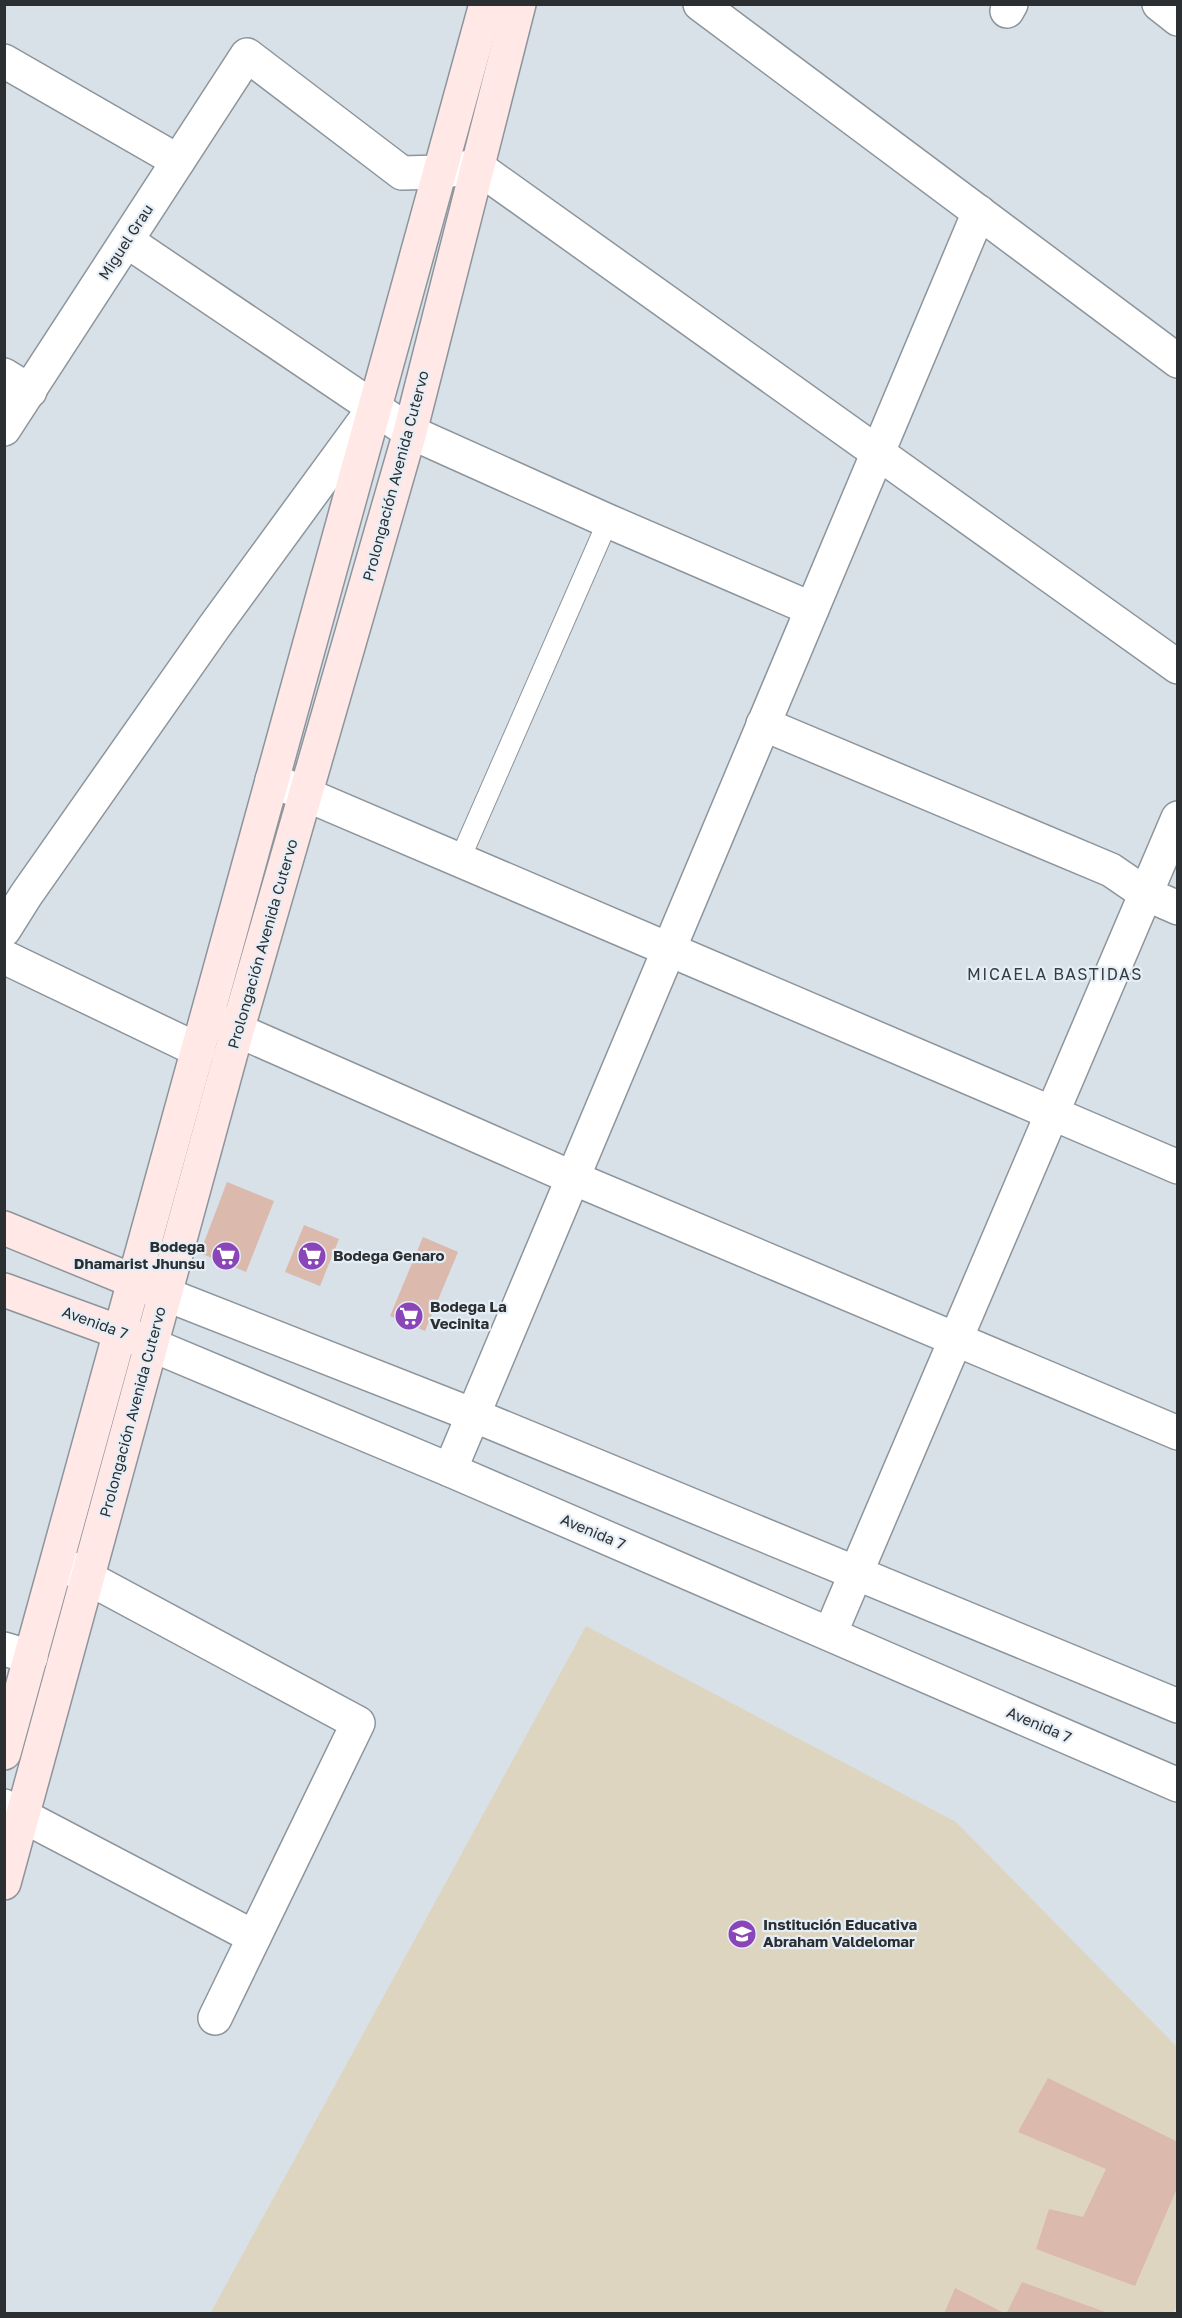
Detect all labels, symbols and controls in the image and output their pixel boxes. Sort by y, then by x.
street label: Miguel Grau [94,200,156,283]
street label: Prolongación Avenida Cutervo [358,368,432,583]
street label: Prolongación Avenida Cutervo [223,837,301,1051]
district label: MICAELA BASTIDAS [967,964,1143,984]
place label: Bodega Dhamarist Jhunsu [74,1237,205,1272]
supermarket icon: Bodega Dhamarist Jhunsu [210,1240,242,1272]
supermarket icon: Bodega Genaro [296,1240,328,1272]
place label: Bodega Genaro [333,1246,445,1264]
place label: Bodega La Vecinita [430,1297,507,1332]
supermarket icon: Bodega La Vecinita [393,1300,425,1332]
street label: Avenida 7 [60,1302,131,1342]
street label: Prolongación Avenida Cutervo [95,1304,169,1519]
street label: Avenida 7 [558,1509,629,1553]
street label: Avenida 7 [1004,1702,1075,1746]
place label: Institución Educativa Abraham Valdelomar [763,1915,917,1950]
school or university icon: Institución Educativa Abraham Valdelomar [726,1918,758,1950]

